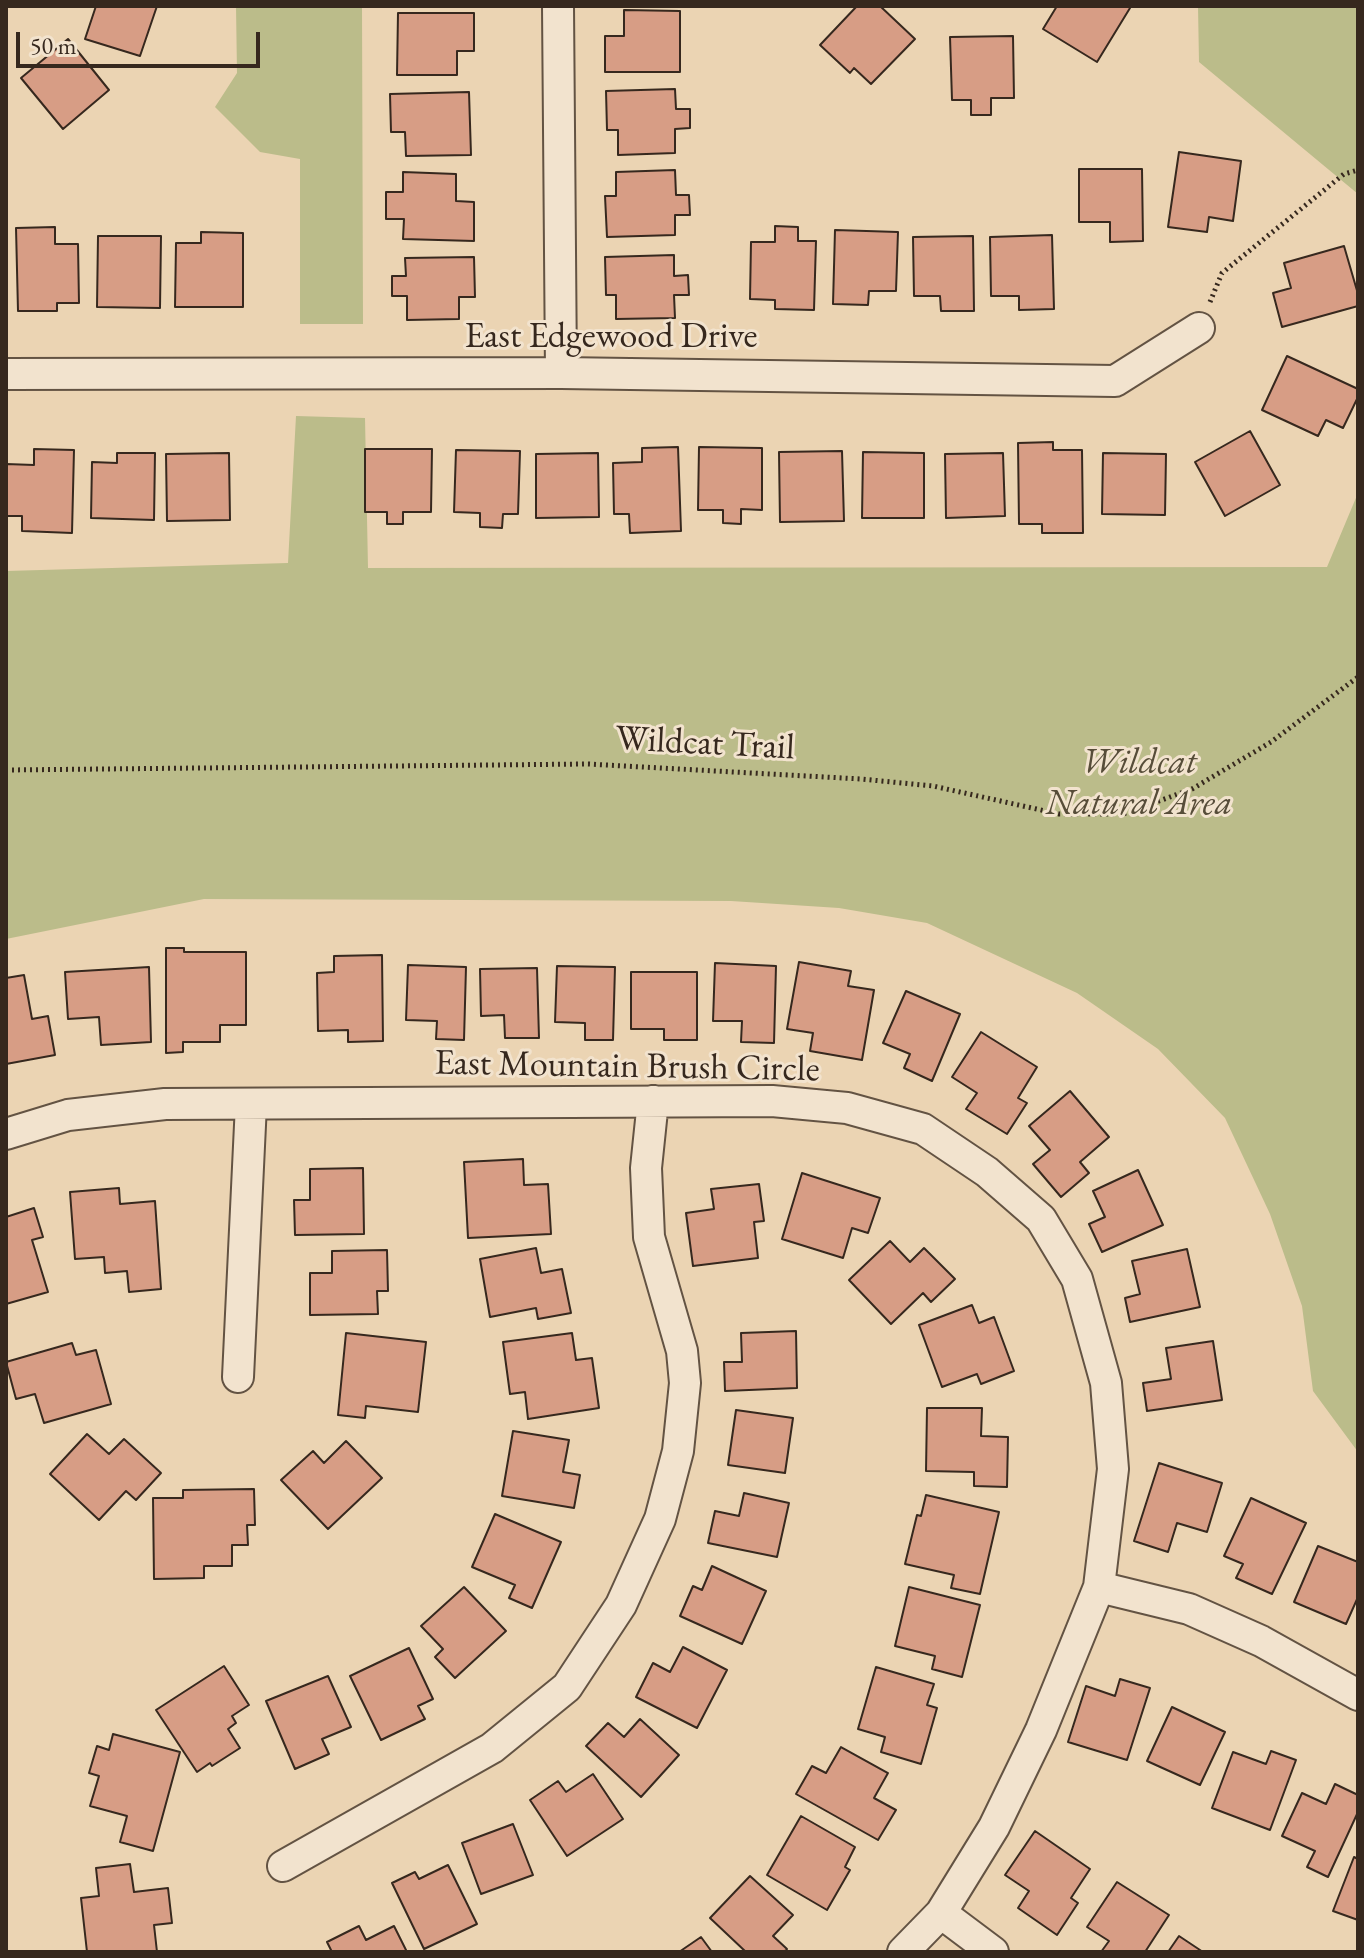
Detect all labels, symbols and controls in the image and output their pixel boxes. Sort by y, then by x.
scale bar [20,16,264,66]
text: 50 m [30,30,77,61]
street label: East Edgewood Drive [465,315,757,359]
street label: Wildcat Trail [614,718,796,770]
park label: Wildcat Natural Area [1046,741,1232,826]
street label: East Mountain Brush Circle [434,1042,820,1092]

